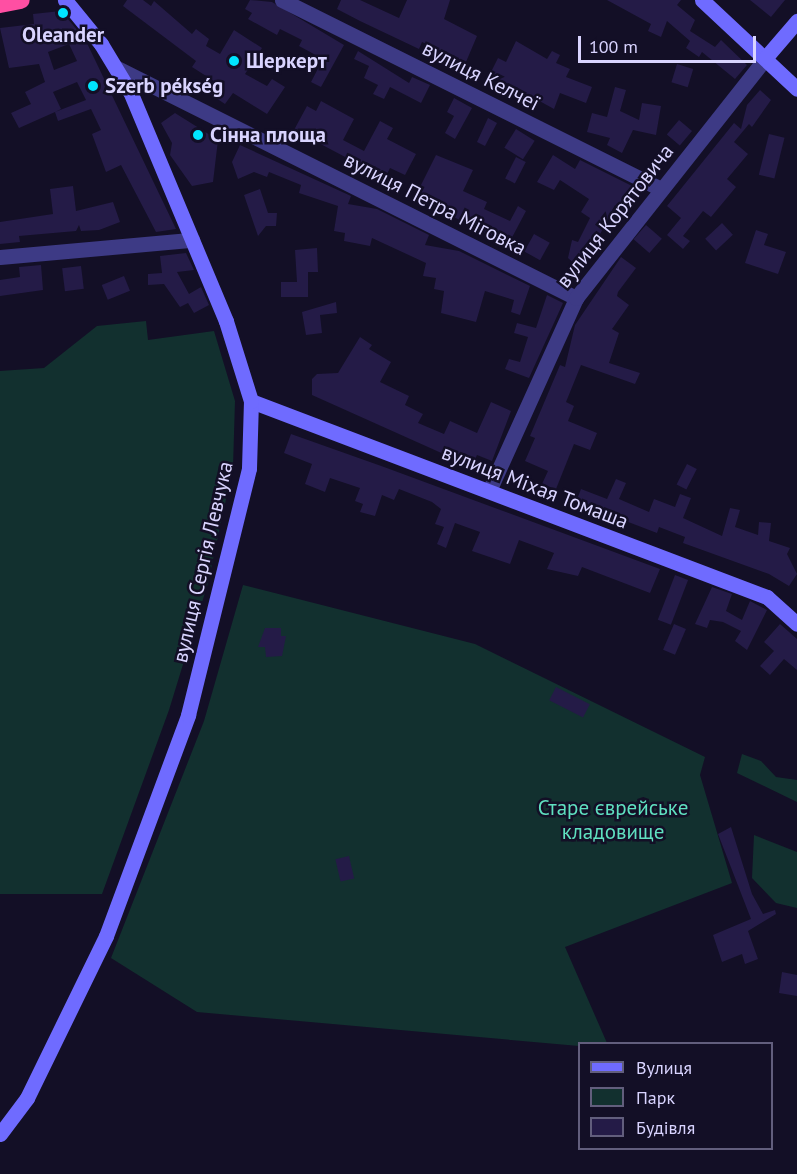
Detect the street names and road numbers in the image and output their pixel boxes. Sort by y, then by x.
street label: вулиця Келчеї [418,36,544,116]
street label: вулиця Корятовича [551,139,679,293]
street label: вулиця Петра Міговка [340,147,530,261]
street label: вулиця Міхая Томаша [438,440,632,534]
street label: вулиця Сергія Левчука [168,459,238,665]

